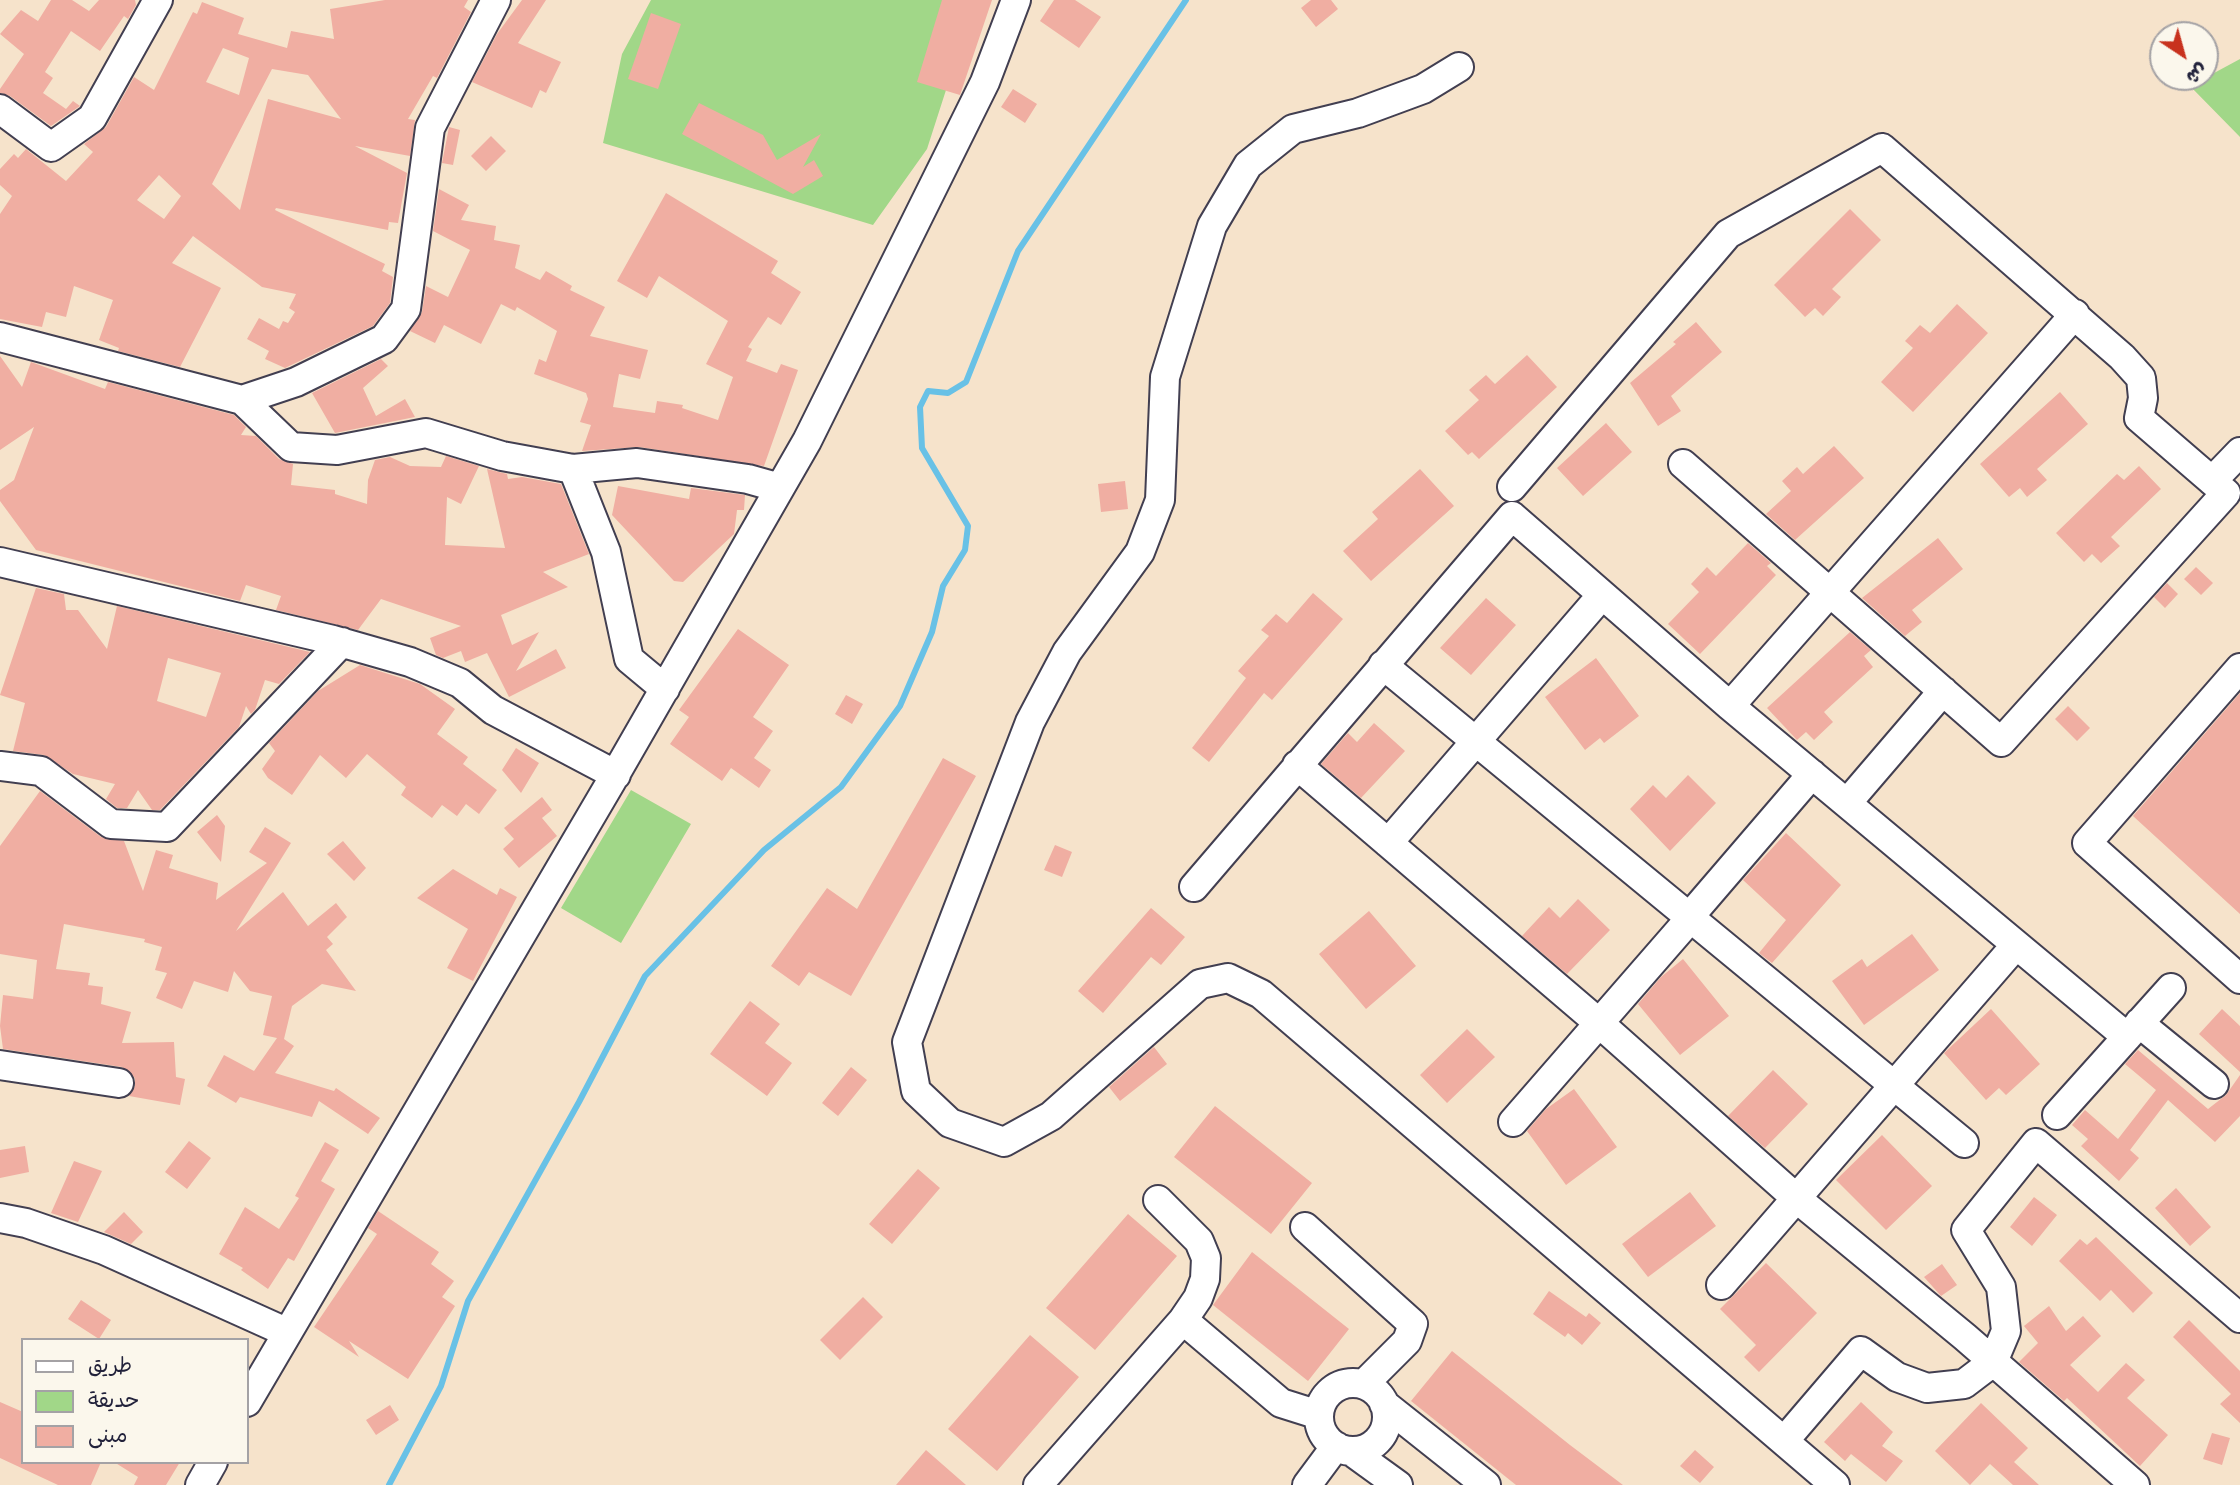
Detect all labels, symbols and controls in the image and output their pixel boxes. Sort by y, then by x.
north arrow [2149,21,2219,91]
text: ش [2179,55,2212,89]
legend [21,1338,248,1464]
text: طريق [88,1353,132,1383]
text: حديقة [88,1388,139,1418]
text: مبنى [88,1423,127,1453]

